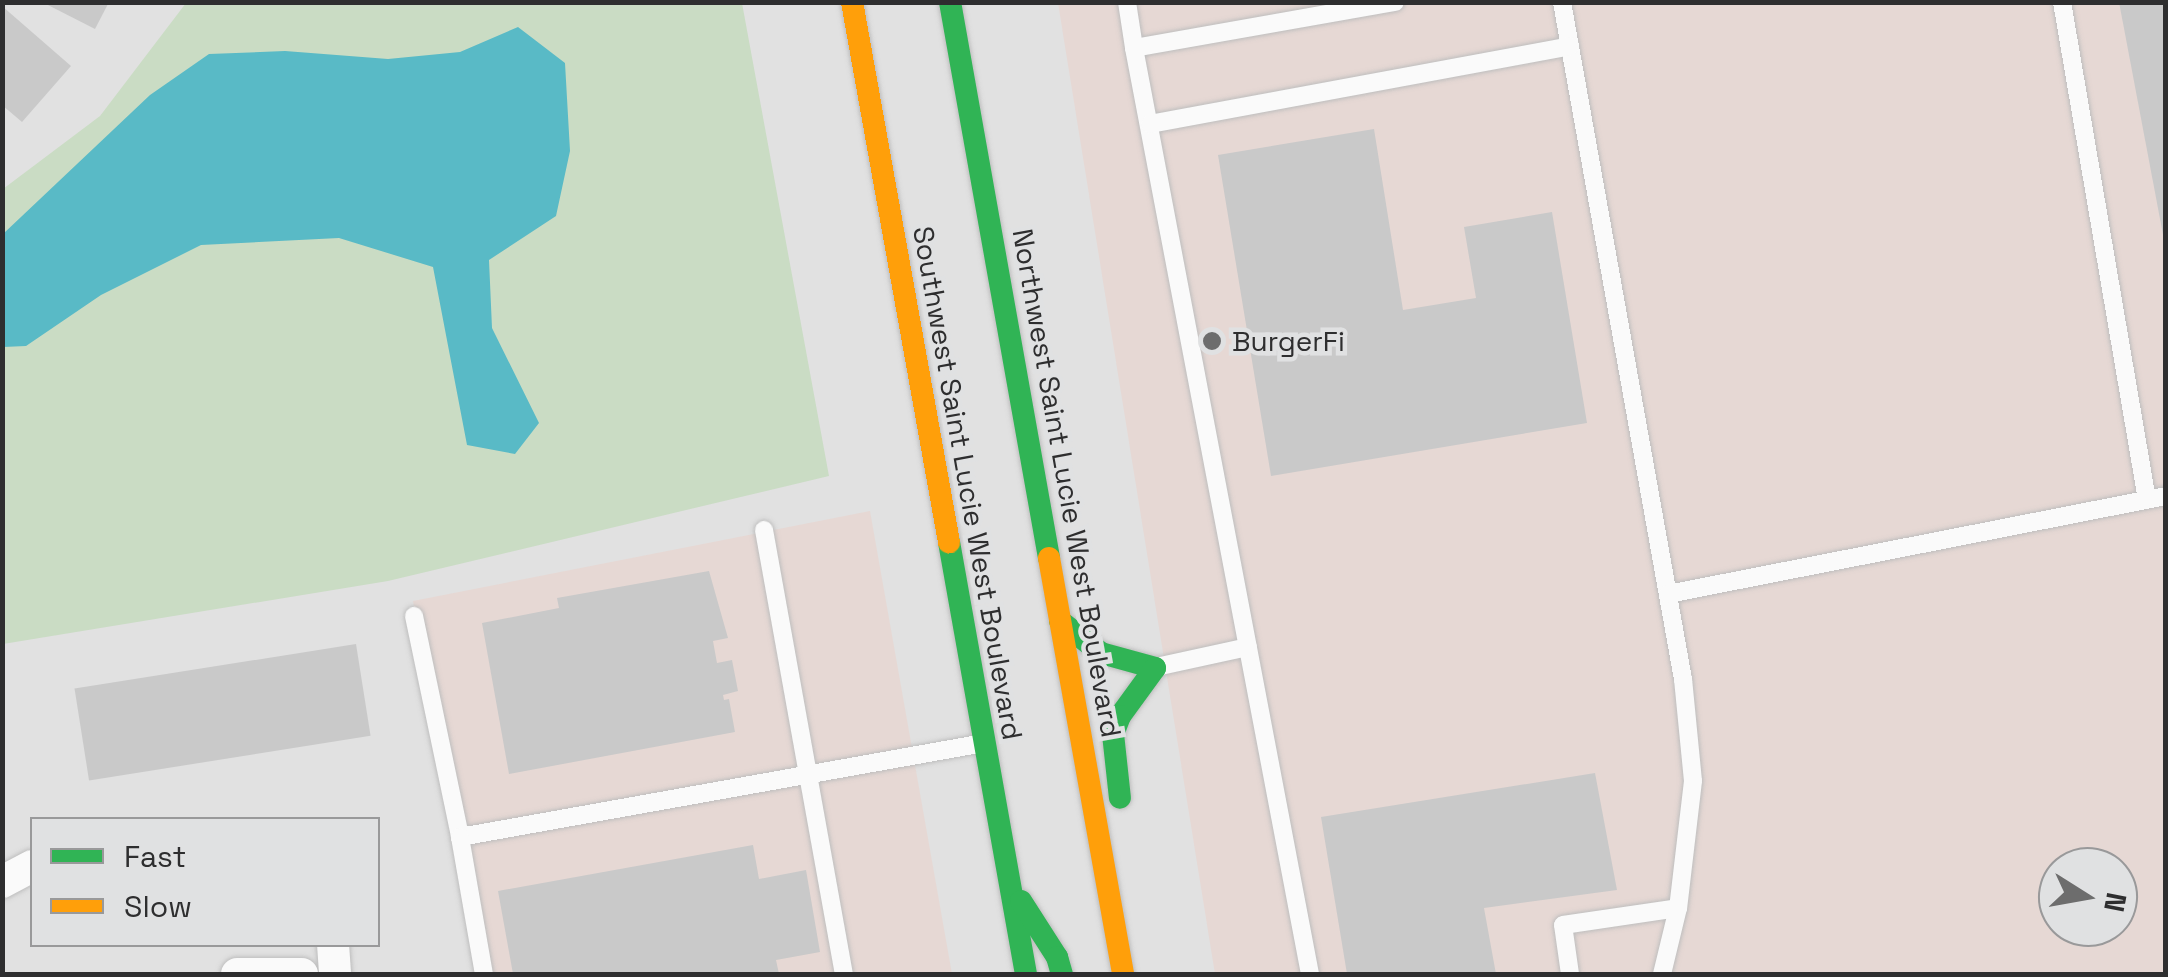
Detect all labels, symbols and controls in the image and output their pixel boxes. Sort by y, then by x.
street label: Southwest Saint Lucie West Boulevard [906,223,1030,743]
street label: Northwest Saint Lucie West Boulevard [1006,226,1128,740]
place label: BurgerFi [1232,324,1345,358]
marker: BurgerFi [1201,330,1223,352]
legend [30,817,380,947]
text: Fast [124,837,186,876]
north arrow [2038,847,2138,947]
text: Slow [124,887,192,926]
text: N [2096,890,2135,915]

